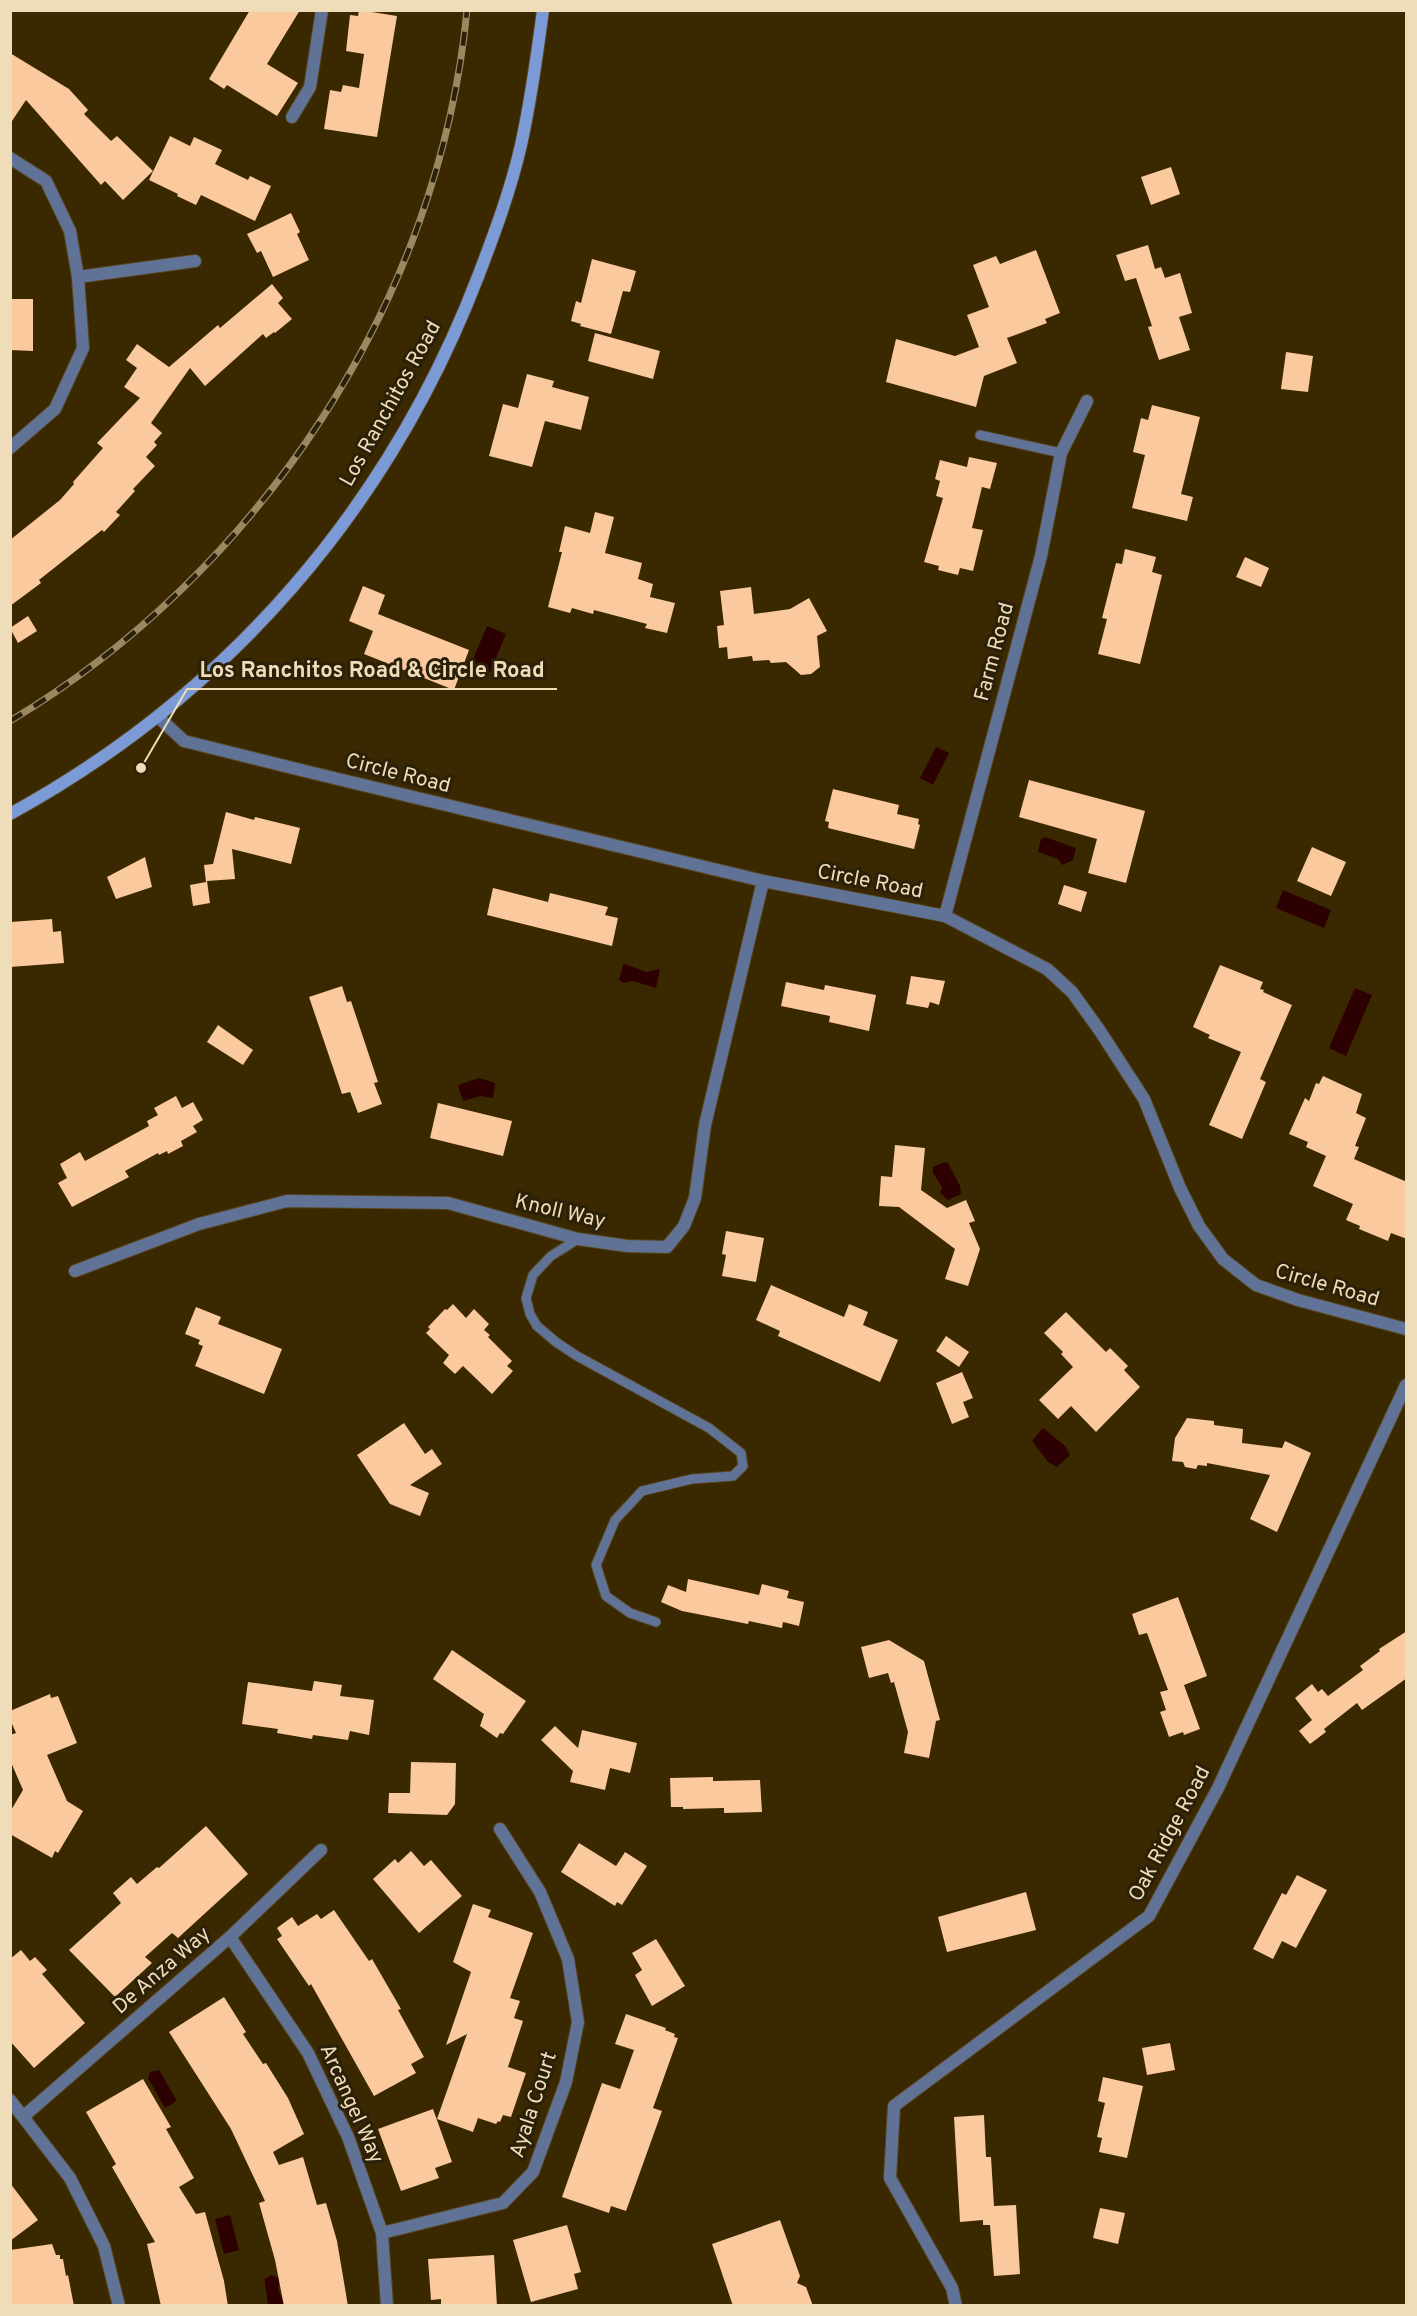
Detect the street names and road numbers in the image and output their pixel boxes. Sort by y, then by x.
street label: Los Ranchitos Road [334,316,448,492]
street label: Farm Road [969,600,1021,704]
street label: Circle Road [343,748,453,800]
street label: Circle Road [815,858,925,906]
street label: Knoll Way [512,1188,608,1236]
street label: Circle Road [1272,1258,1382,1314]
street label: Oak Ridge Road [1123,1762,1217,1906]
street label: De Anza Way [107,1921,217,2021]
street label: Arcangel Way [313,2040,389,2168]
street label: Ayala Court [504,2048,564,2162]

